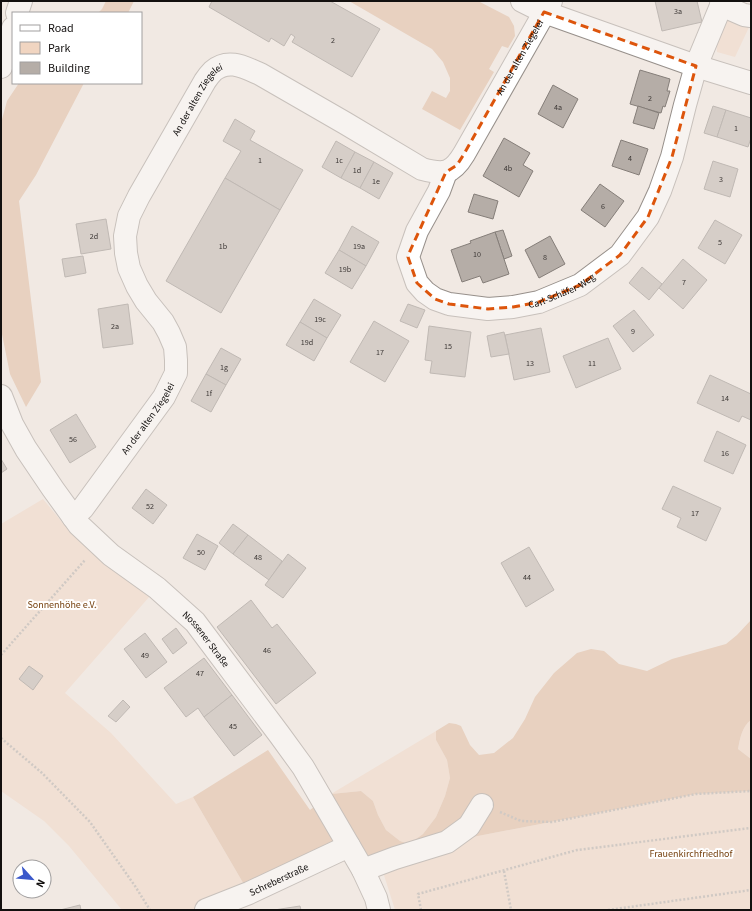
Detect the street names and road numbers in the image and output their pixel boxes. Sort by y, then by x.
street label: An der alten Ziegelei [493,17,547,98]
street label: An der alten Ziegelei [169,60,225,139]
street label: Carl-Schäfer-Weg [527,270,598,312]
street label: An der alten Ziegelei [118,380,178,458]
street label: Nossener Straße [179,608,233,670]
street label: Schreberstraße [247,860,311,900]

